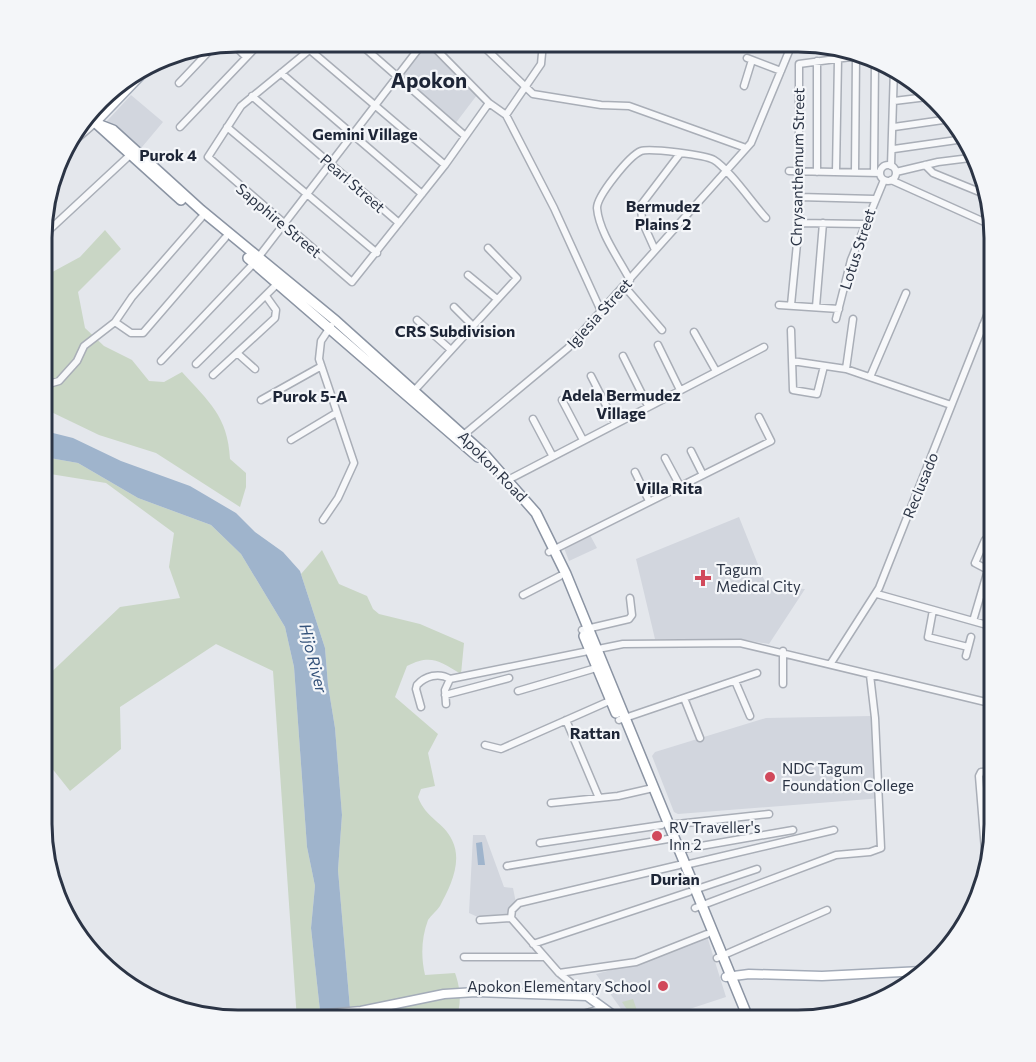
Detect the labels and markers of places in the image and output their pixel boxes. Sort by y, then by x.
place label: Tagum Medical City [716,560,801,595]
marker: Tagum Medical City [694,569,712,587]
place label: NDC Tagum Foundation College [782,759,914,794]
marker: NDC Tagum Foundation College [763,770,777,784]
place label: RV Traveller's Inn 2 [669,818,761,853]
marker: RV Traveller's Inn 2 [650,829,664,843]
place label: Apokon Elementary School [467,977,651,995]
marker: Apokon Elementary School [656,979,670,993]

